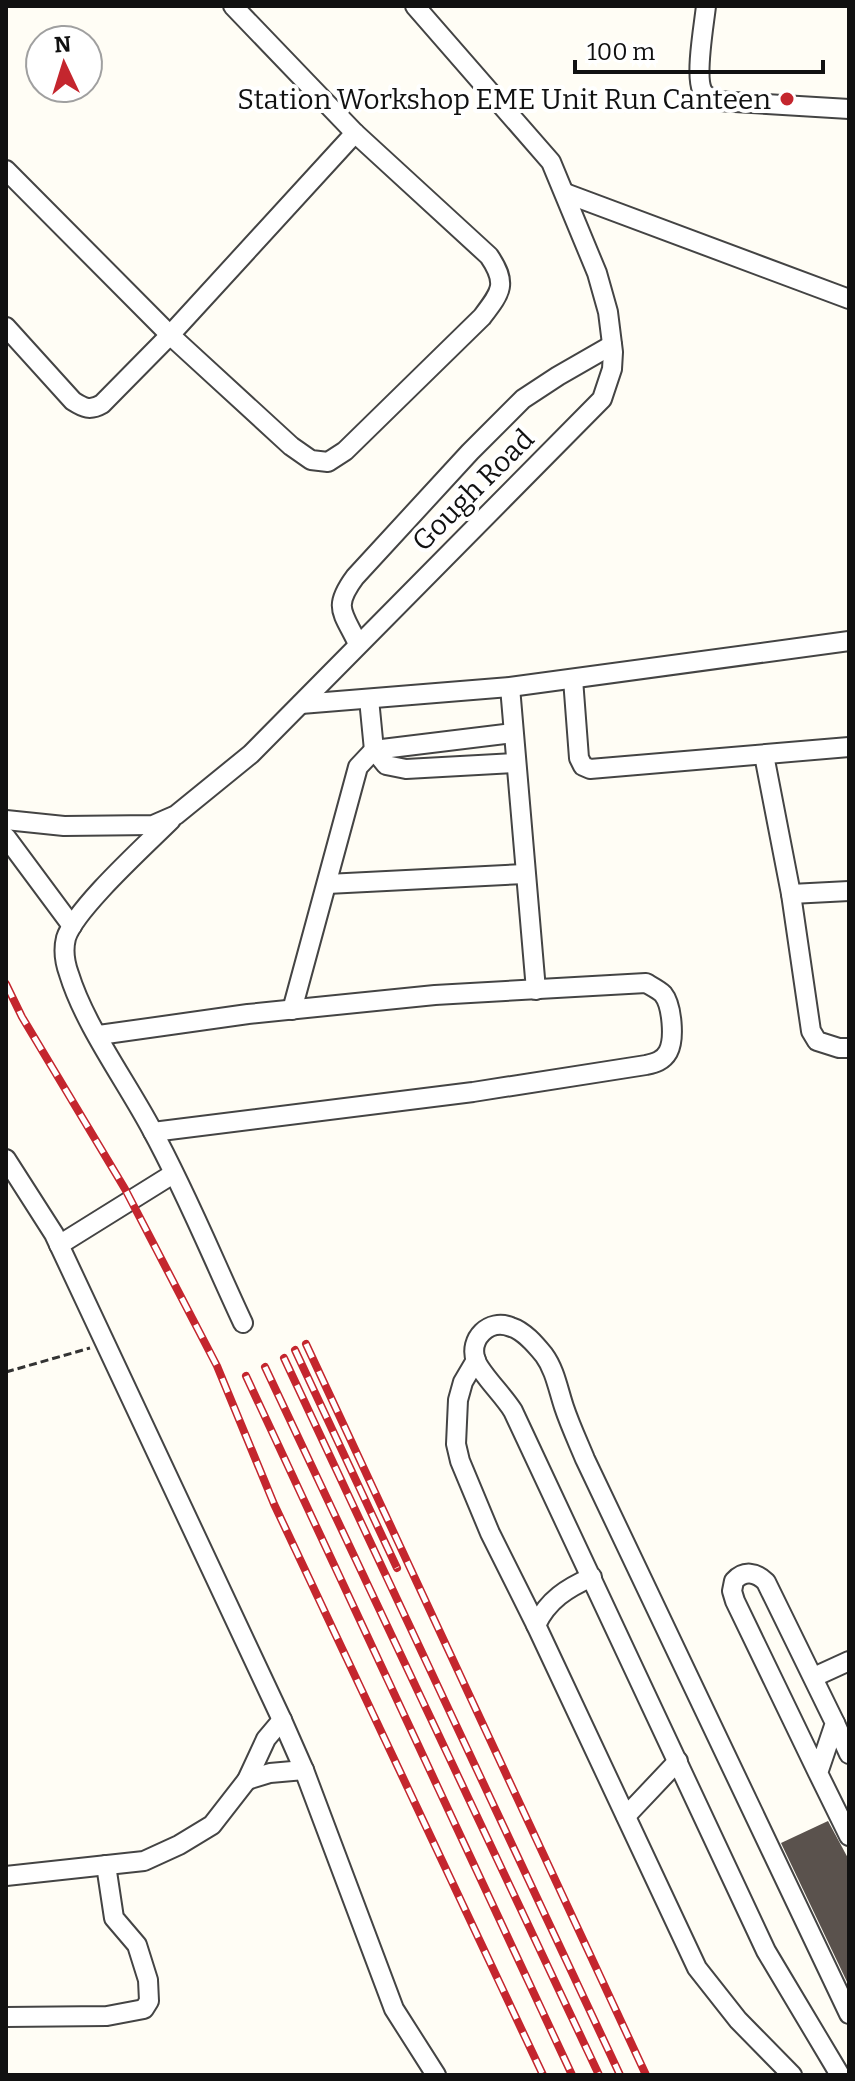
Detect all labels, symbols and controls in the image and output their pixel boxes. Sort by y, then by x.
north arrow [24,24,104,104]
scale bar [575,24,823,74]
text: N [53,30,72,59]
text: 100 m [587,38,655,66]
place label: Station Workshop EME Unit Run Canteen [237,83,771,116]
marker: Station Workshop EME Unit Run Canteen [778,90,796,108]
street label: Gough Road [405,422,541,558]

